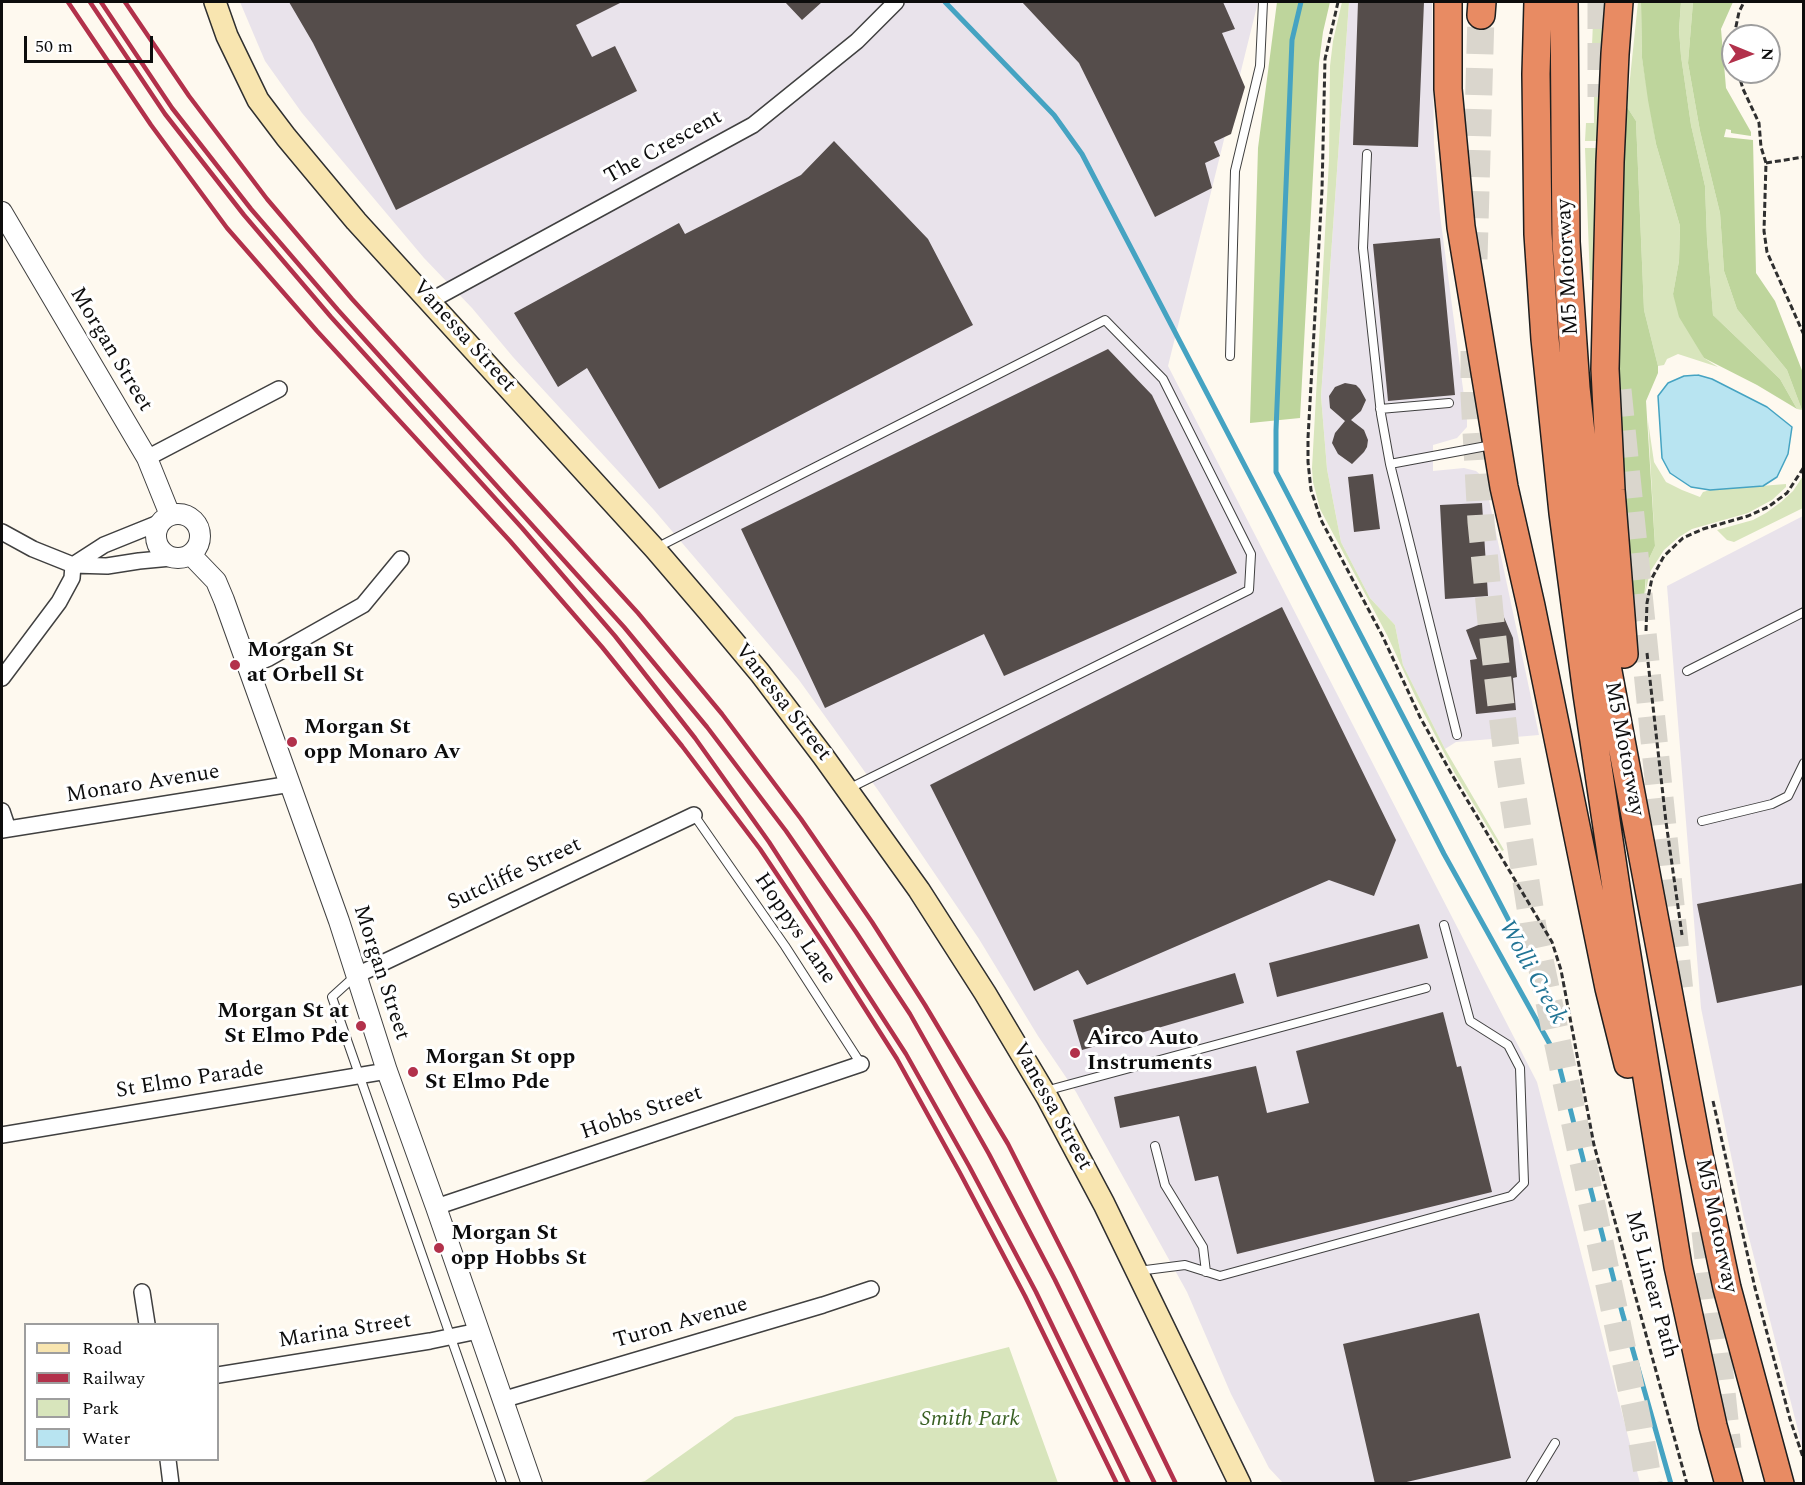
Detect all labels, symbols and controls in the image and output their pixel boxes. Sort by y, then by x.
scale bar [27,24,156,62]
north arrow [1721,24,1781,84]
text: 50 m [35,33,73,60]
text: N [1755,48,1779,61]
street label: The Crescent [601,105,727,191]
street label: M5 Motorway [1552,198,1586,336]
street label: Vanessa Street [406,275,520,399]
street label: Morgan Street [63,283,157,417]
place label: Morgan St at Orbell St [247,639,364,690]
street label: Vanessa Street [728,639,836,767]
marker: Morgan St at Orbell St [228,658,242,672]
street label: M5 Motorway [1597,679,1649,819]
place label: Morgan St opp Monaro Av [304,716,460,768]
marker: Morgan St opp Monaro Av [285,735,299,749]
street label: Monaro Avenue [64,760,222,810]
street label: Sutcliffe Street [444,832,586,918]
street label: Hoppys Lane [747,868,841,990]
street label: Morgan Street [346,902,414,1044]
water label: Wolli Creek [1491,916,1571,1030]
place label: Morgan St at St Elmo Pde [217,1000,349,1052]
marker: Morgan St at St Elmo Pde [354,1019,368,1033]
place label: Airco Auto Instruments [1087,1027,1213,1078]
street label: Vanessa Street [1005,1038,1097,1176]
place label: Morgan St opp St Elmo Pde [425,1046,575,1098]
marker: Airco Auto Instruments [1068,1046,1082,1060]
street label: St Elmo Parade [114,1056,266,1106]
marker: Morgan St opp St Elmo Pde [406,1065,420,1079]
street label: Hobbs Street [578,1081,706,1147]
street label: M5 Motorway [1688,1156,1742,1296]
street label: M5 Linear Path [1618,1208,1682,1362]
place label: Morgan St opp Hobbs St [451,1222,587,1274]
marker: Morgan St opp Hobbs St [432,1241,446,1255]
street label: Turon Avenue [611,1292,751,1356]
street label: Marina Street [277,1308,413,1356]
legend [24,1323,219,1461]
text: Road [82,1335,123,1362]
text: Railway [82,1365,145,1392]
text: Park [82,1395,119,1422]
park label: Smith Park [920,1408,1020,1434]
text: Water [82,1425,130,1452]

